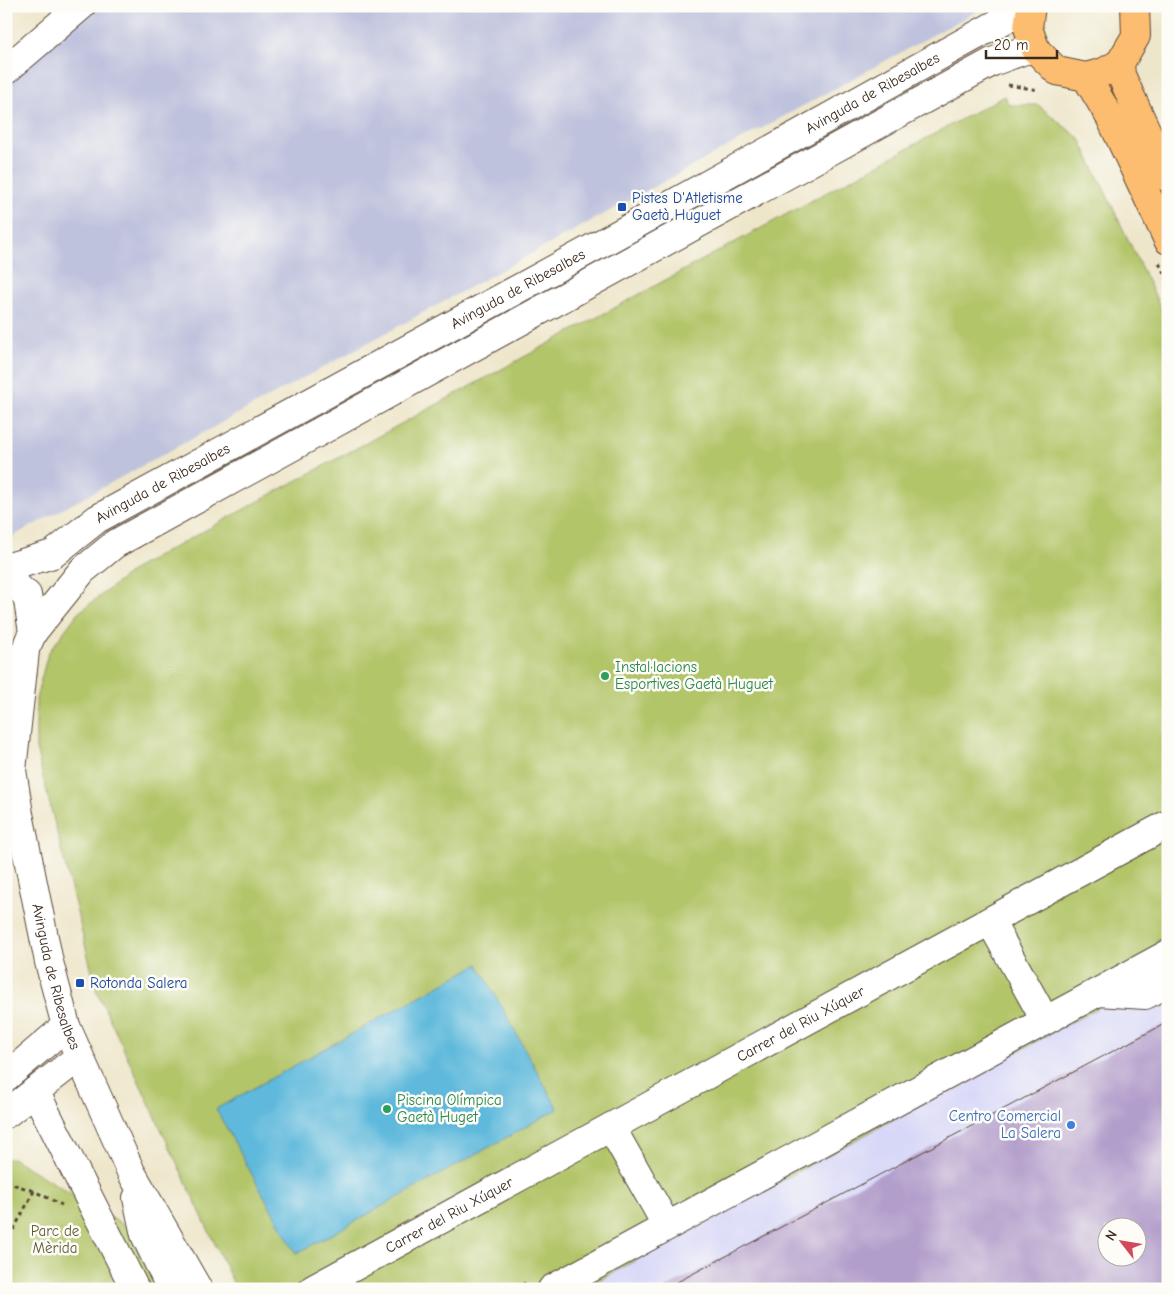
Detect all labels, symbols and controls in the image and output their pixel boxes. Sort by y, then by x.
scale bar [986,28,1058,60]
text: 20 m [994,36,1028,54]
street label: Avinguda de Ribesalbes [802,49,943,137]
place label: Pistes D'Atletisme Gaetà Huguet [632,189,743,224]
marker: Pistes D'Atletisme Gaetà Huguet [616,201,628,213]
street label: Avinguda de Ribesalbes [448,245,588,333]
street label: Avinguda de Ribesalbes [92,439,233,527]
place label: Instal·lacions Esportives Gaetà Huguet [615,658,774,693]
marker: Instal·lacions Esportives Gaetà Huguet [599,670,611,682]
street label: Avinguda de Ribesalbes [28,902,84,1052]
place label: Rotonda Salera [90,974,188,992]
marker: Rotonda Salera [74,977,86,989]
street label: Carrer del Riu Xúquer [734,982,868,1066]
place label: Piscina Olímpica Gaetà Huget [397,1091,502,1126]
marker: Piscina Olímpica Gaetà Huget [381,1103,393,1115]
place label: Centro Comercial La Salera [949,1107,1061,1142]
marker: Centro Comercial La Salera [1065,1119,1077,1131]
street label: Carrer del Riu Xúquer [382,1173,516,1257]
north arrow [1096,1218,1146,1268]
park label: Parc de Mèrida [31,1222,80,1257]
text: N [1102,1227,1121,1244]

